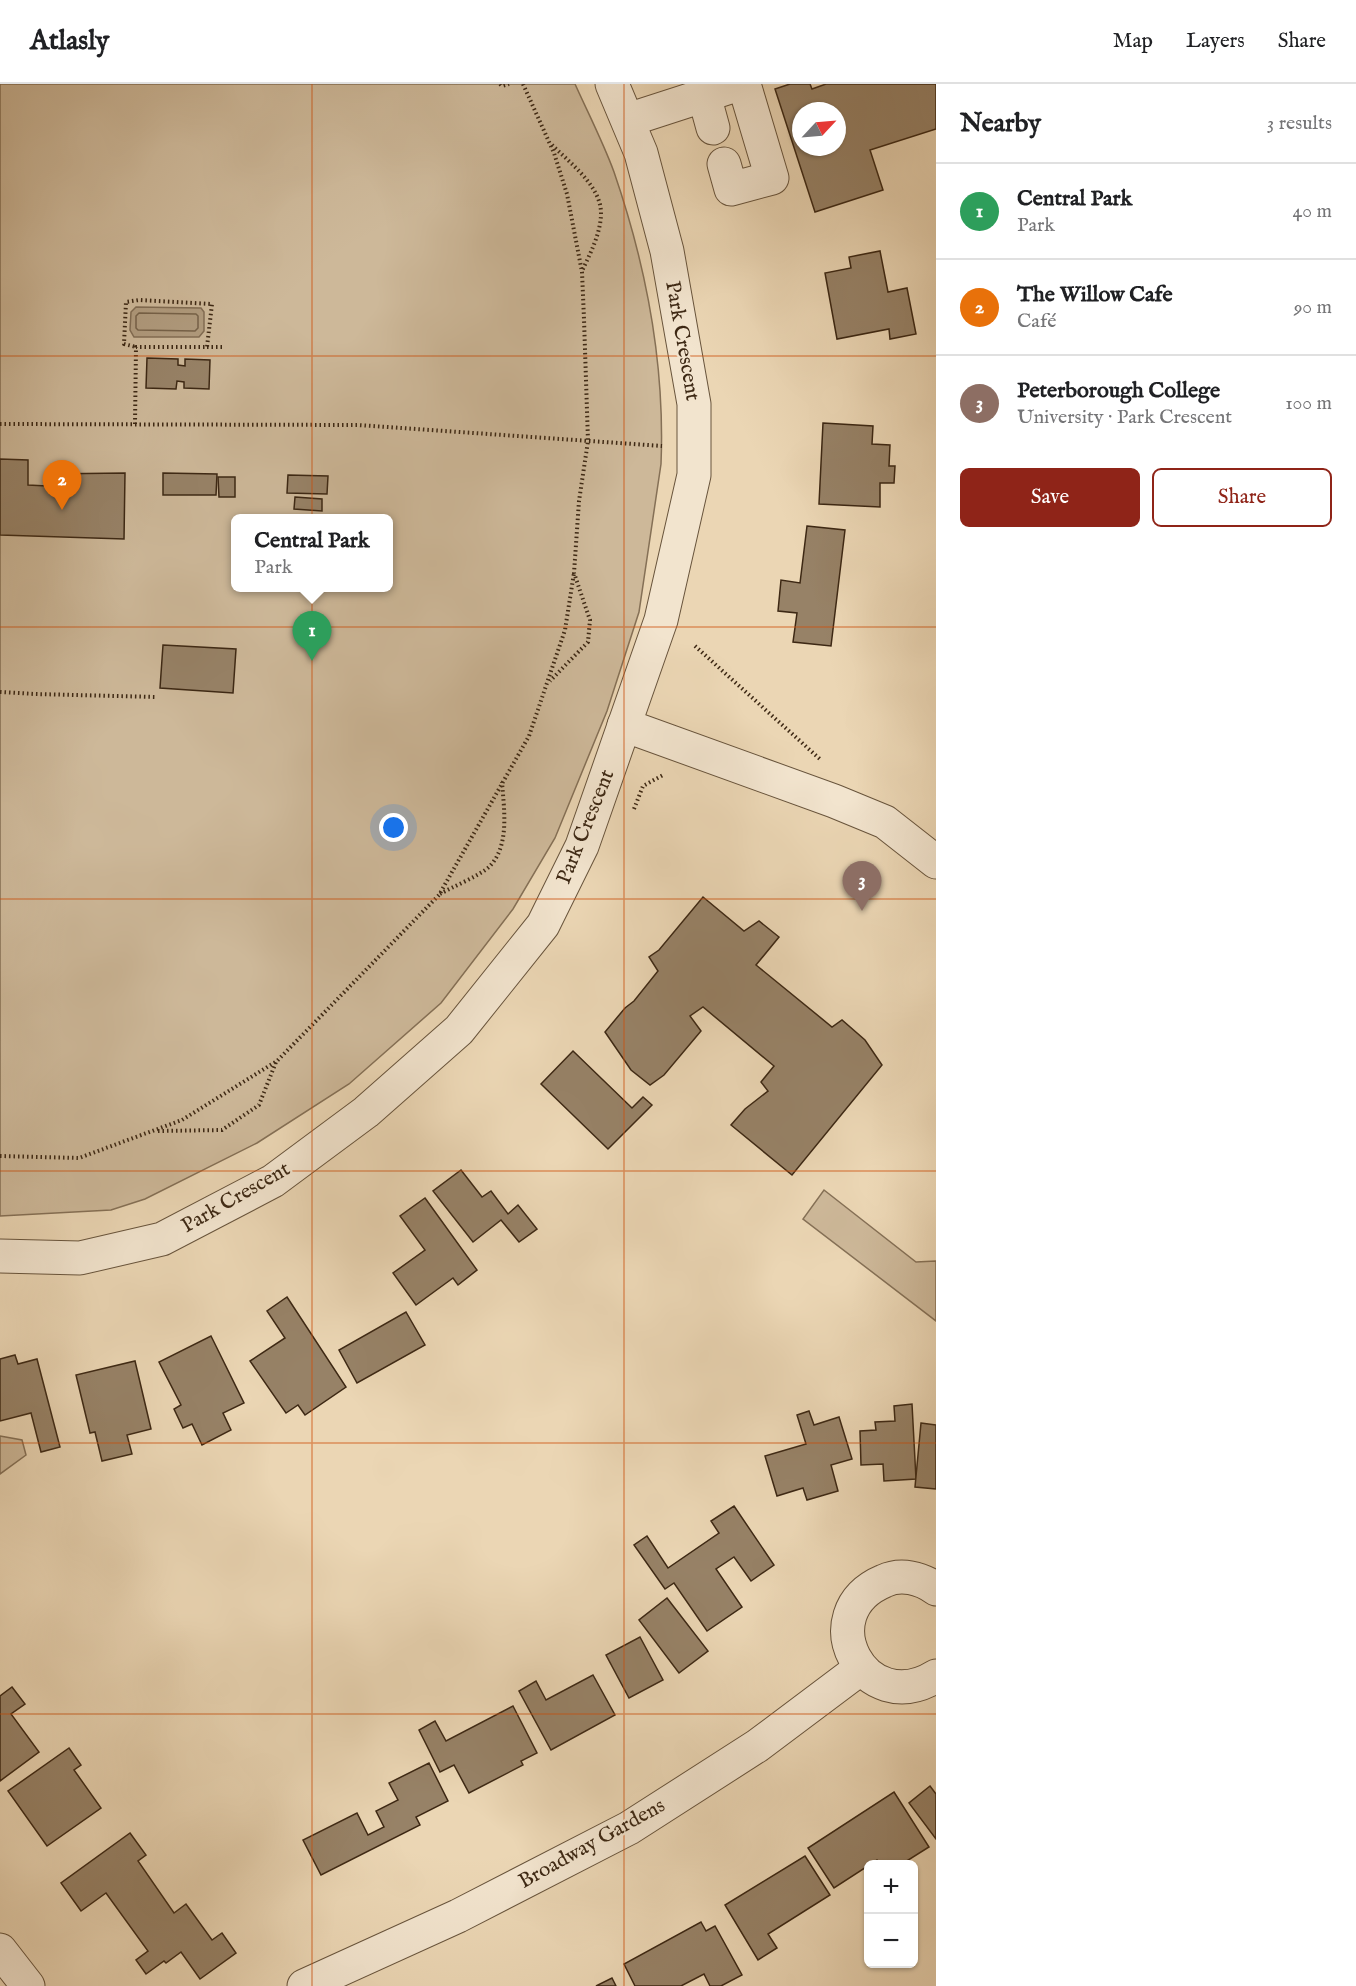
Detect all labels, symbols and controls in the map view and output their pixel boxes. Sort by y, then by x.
text: Atlasly [30,24,109,59]
text: Map [1113,28,1153,55]
text: Layers [1186,28,1245,55]
text: Share [1278,28,1326,55]
north arrow [792,102,846,156]
text: Nearby [960,107,1041,140]
text: 3 results [1267,111,1332,136]
text: Central Park [1017,185,1132,213]
text: 1 [976,199,983,224]
text: 40 m [1293,199,1332,224]
text: Park [1017,213,1055,238]
street label: Park Crescent [658,279,706,403]
text: The Willow Cafe [1017,281,1173,309]
text: 2 [975,295,984,320]
text: 90 m [1294,295,1332,320]
text: Café [1017,309,1056,334]
text: Peterborough College [1017,377,1220,405]
text: 3 [976,391,983,416]
text: 100 m [1285,391,1332,416]
text: University · Park Crescent [1017,405,1232,430]
pin: 2 [42,460,82,510]
button: Save [960,468,1140,527]
button: Share [1152,468,1332,527]
popup [231,514,393,592]
text: Central Park [254,527,370,555]
text: Park [254,555,292,580]
pin: 1 [292,612,332,661]
street label: Park Crescent [551,766,621,888]
your location [379,813,408,842]
pin: 3 [842,862,882,911]
street label: Park Crescent [177,1156,295,1240]
street label: Broadway Gardens [514,1793,670,1895]
map controls [864,1860,918,1968]
button: + [864,1860,918,1914]
button: − [864,1914,918,1968]

